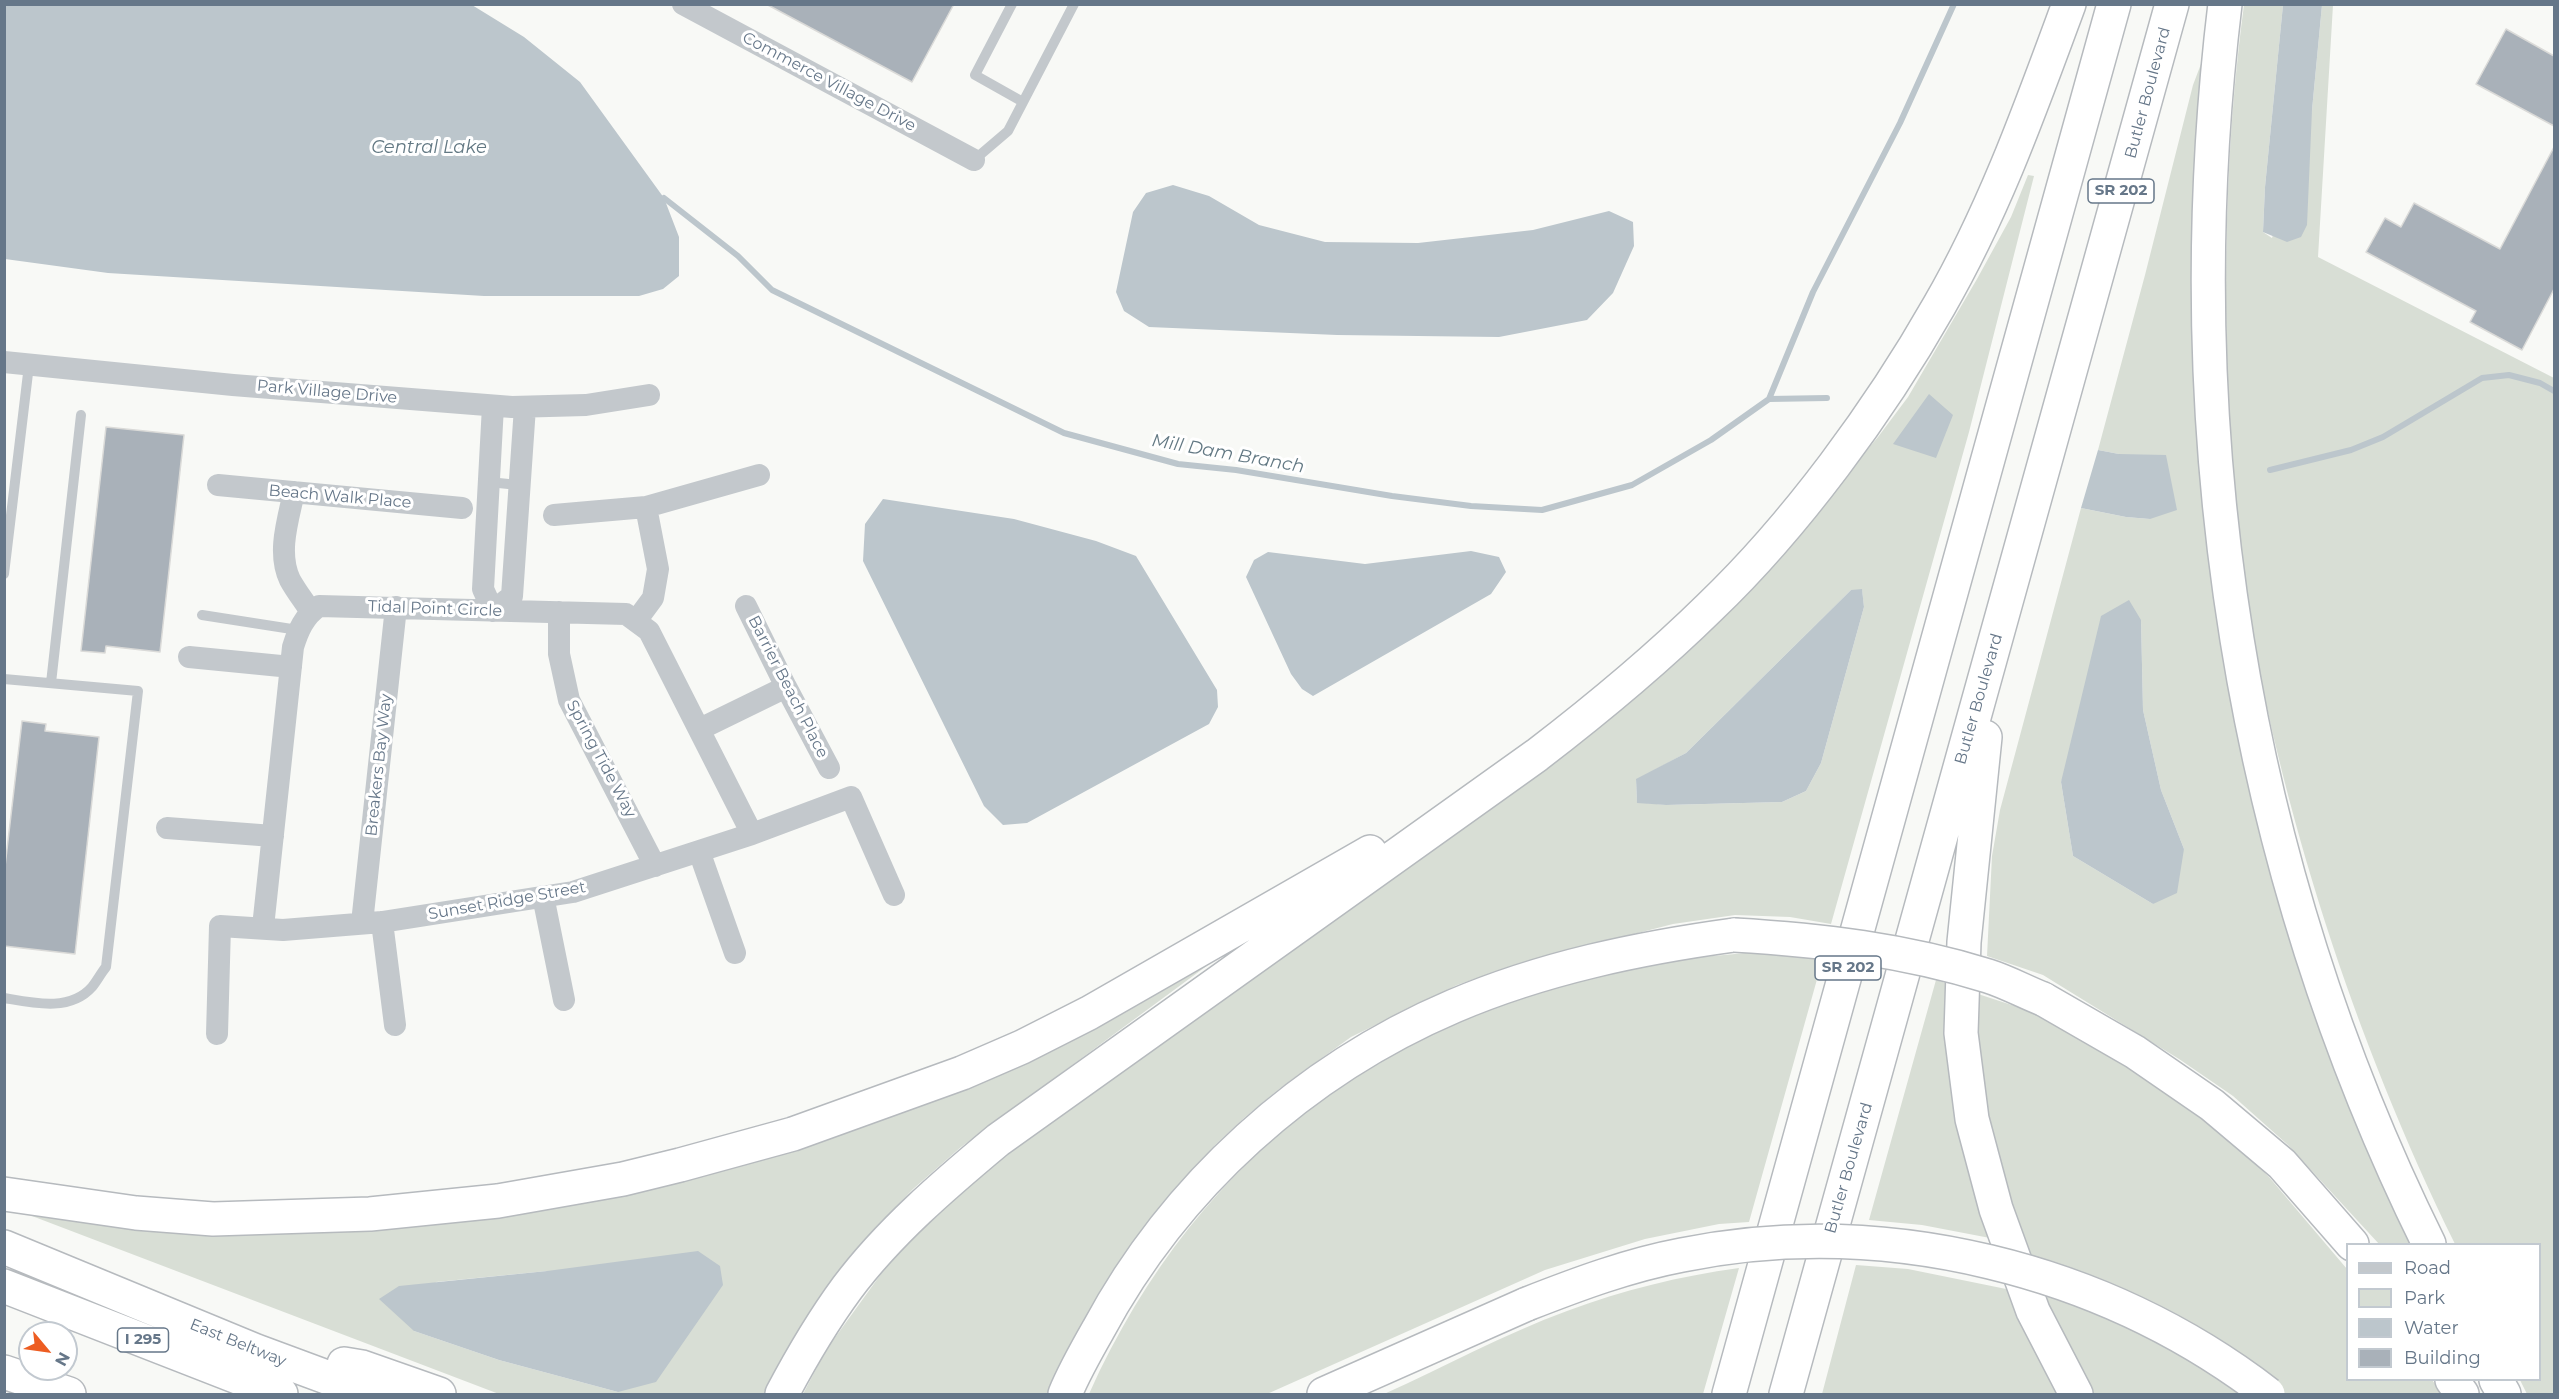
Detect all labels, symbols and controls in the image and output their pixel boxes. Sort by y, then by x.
street label: Butler Boulevard [2121,25,2175,161]
street label: Commerce Village Drive [739,28,919,136]
water label: Central Lake [371,137,487,159]
road number: SR 202 [2088,179,2154,203]
street label: Park Village Drive [256,376,398,408]
water label: Mill Dam Branch [1150,430,1306,478]
street label: Beach Walk Place [268,481,412,513]
street label: Tidal Point Circle [368,597,502,621]
street label: Barrier Beach Place [744,613,832,761]
street label: Butler Boulevard [1951,631,2007,767]
street label: Breakers Bay Way [362,693,396,837]
street label: Spring Tide Way [562,697,640,821]
street label: Sunset Ridge Street [427,878,587,924]
road number: SR 202 [1815,956,1881,980]
street label: Butler Boulevard [1821,1100,1877,1236]
legend [2346,1243,2541,1381]
text: Road [2404,1257,2451,1279]
text: Park [2404,1287,2445,1309]
street label: East Beltway [187,1315,289,1371]
text: Water [2404,1317,2459,1339]
north arrow [18,1321,78,1381]
road number: I 295 [118,1328,168,1352]
text: Building [2404,1347,2481,1369]
text: N [51,1349,74,1369]

